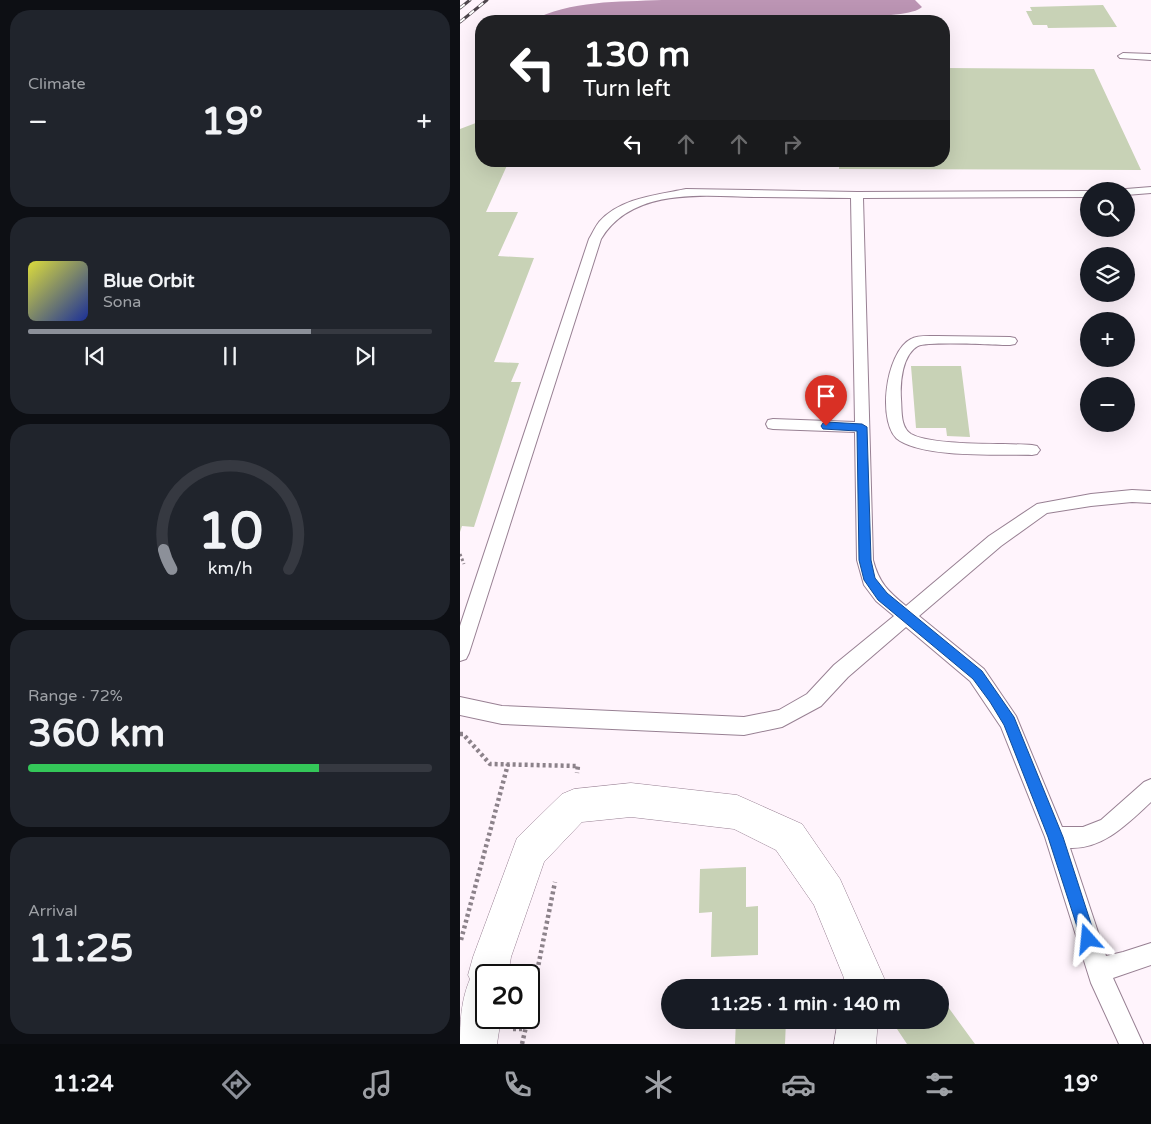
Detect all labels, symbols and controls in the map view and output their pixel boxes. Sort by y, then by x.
text: 130 m [583,34,690,76]
icon: left [500,35,565,100]
text: Climate [28,74,86,94]
text: Turn left [583,76,671,102]
text: 19° [201,99,263,145]
text: − [28,105,48,139]
text: + [416,105,432,139]
icon: left [619,130,647,158]
icon: ahead [672,130,700,158]
icon: ahead [725,130,753,158]
icon: right [778,130,806,158]
map controls [1080,182,1135,432]
button: search [1080,182,1135,237]
button: layers [1080,247,1135,302]
text: Blue Orbit [103,270,195,292]
text: Sona [103,292,141,312]
button: + [1080,312,1135,367]
icon: previous [81,342,109,370]
icon: pause [216,342,244,370]
icon: next [351,342,379,370]
pin [805,375,847,426]
button: − [1080,377,1135,432]
icon: arrive [812,382,840,410]
text: 10 [197,500,263,563]
text: km/h [208,558,252,579]
text: Range · 72% [28,686,123,706]
text: 360 km [28,711,165,757]
text: Arrival [28,901,77,921]
position arrow [1061,912,1113,964]
text: 11:25 [28,926,133,972]
speed limit sign: 20 [475,964,540,1029]
text: 11:25 · 1 min · 140 m [709,993,901,1015]
icon: directions [219,1067,254,1102]
icon: music [360,1067,395,1102]
icon: phone [500,1067,535,1102]
icon: climate [641,1067,676,1102]
icon: car [781,1067,816,1102]
icon: filters [922,1067,957,1102]
text: 11:24 [53,1071,114,1097]
text: 19° [1062,1071,1098,1097]

